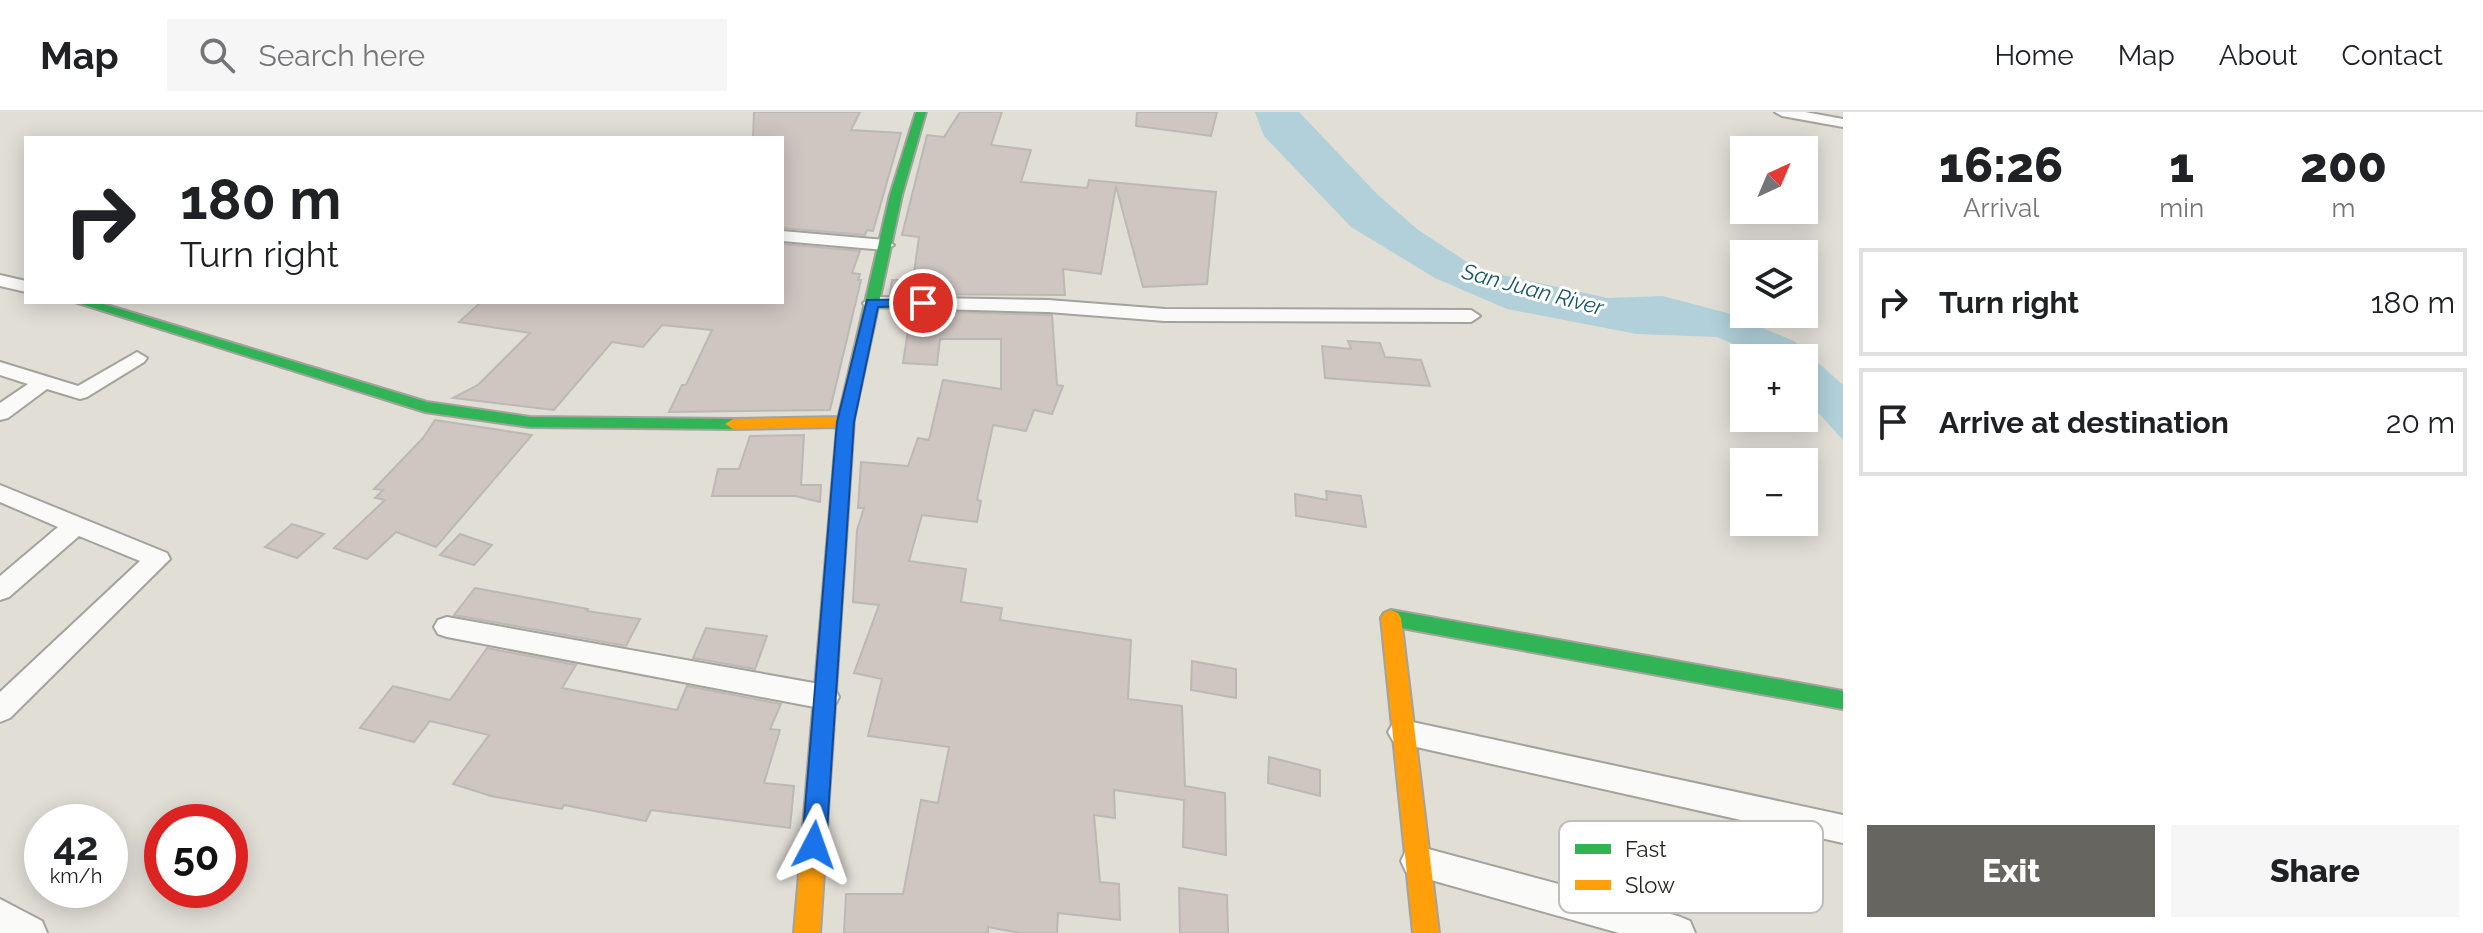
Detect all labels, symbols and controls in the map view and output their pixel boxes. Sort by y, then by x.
search box [167,19,727,91]
text: Map [40,33,119,78]
icon: search [195,33,239,77]
text: Search here [259,38,425,73]
text: Home [1994,39,2074,72]
text: Map [2118,39,2175,72]
text: About [2219,39,2298,72]
text: Contact [2342,39,2443,72]
north arrow [1730,136,1818,224]
map controls [1730,136,1818,536]
text: 16:26 [1939,137,2063,193]
text: 1 [2169,137,2194,193]
text: 200 [2300,137,2387,193]
text: 180 m [180,166,341,232]
icon: right [48,168,152,272]
text: Arrival [1963,193,2039,223]
text: min [2159,193,2204,223]
text: m [2332,193,2355,223]
text: Turn right [180,233,339,275]
button: layers [1730,240,1818,328]
water label: San Juan River [1459,257,1608,321]
pin [889,269,957,337]
icon: right [1871,280,1915,324]
icon: arrive [901,281,945,325]
text: Turn right [1939,285,2079,320]
text: 180 m [2371,285,2455,320]
button: + [1730,344,1818,432]
icon: arrive [1871,400,1915,444]
text: Arrive at destination [1939,405,2229,440]
text: 20 m [2386,405,2455,440]
button: − [1730,448,1818,536]
position arrow [772,803,856,887]
speed limit sign: 50 [144,804,248,908]
legend [1559,821,1823,913]
text: 42 [53,822,99,869]
button: Exit [1867,825,2155,917]
button: Share [2171,825,2459,917]
text: Fast [1625,836,1667,862]
text: km/h [50,864,102,888]
text: Slow [1625,872,1675,898]

